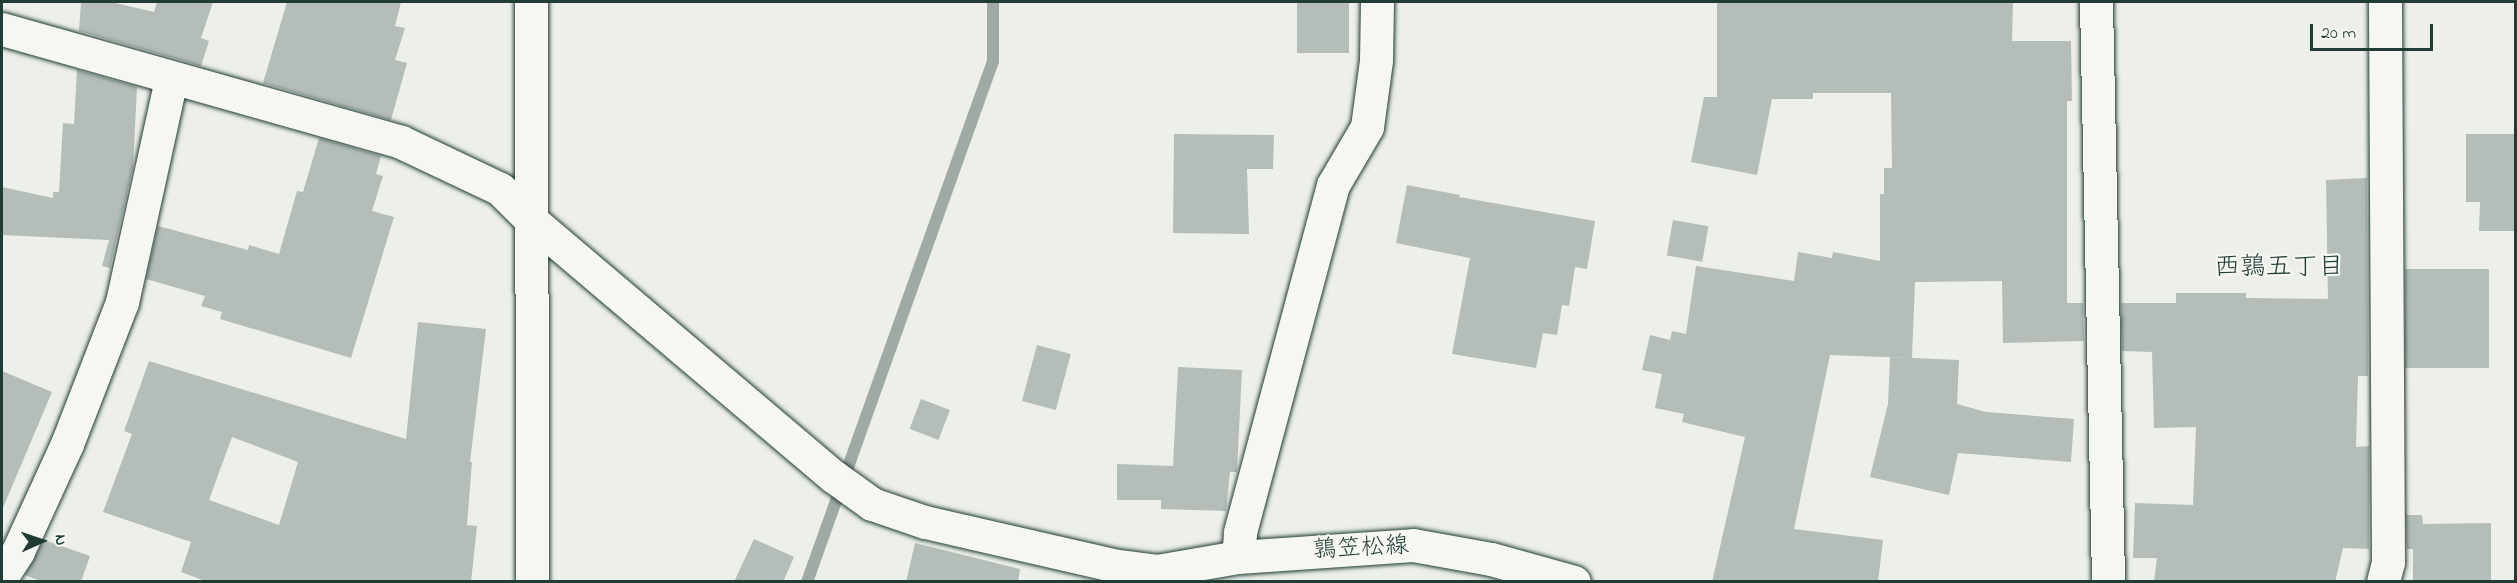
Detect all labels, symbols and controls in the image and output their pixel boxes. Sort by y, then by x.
scale bar [2313,12,2436,50]
text: 20 m [2321,21,2356,47]
district label: 西鶉五丁目 [2214,253,2344,285]
north arrow [12,511,72,571]
street label: 鶉笠松線 [1312,532,1410,566]
text: N [48,534,72,546]

